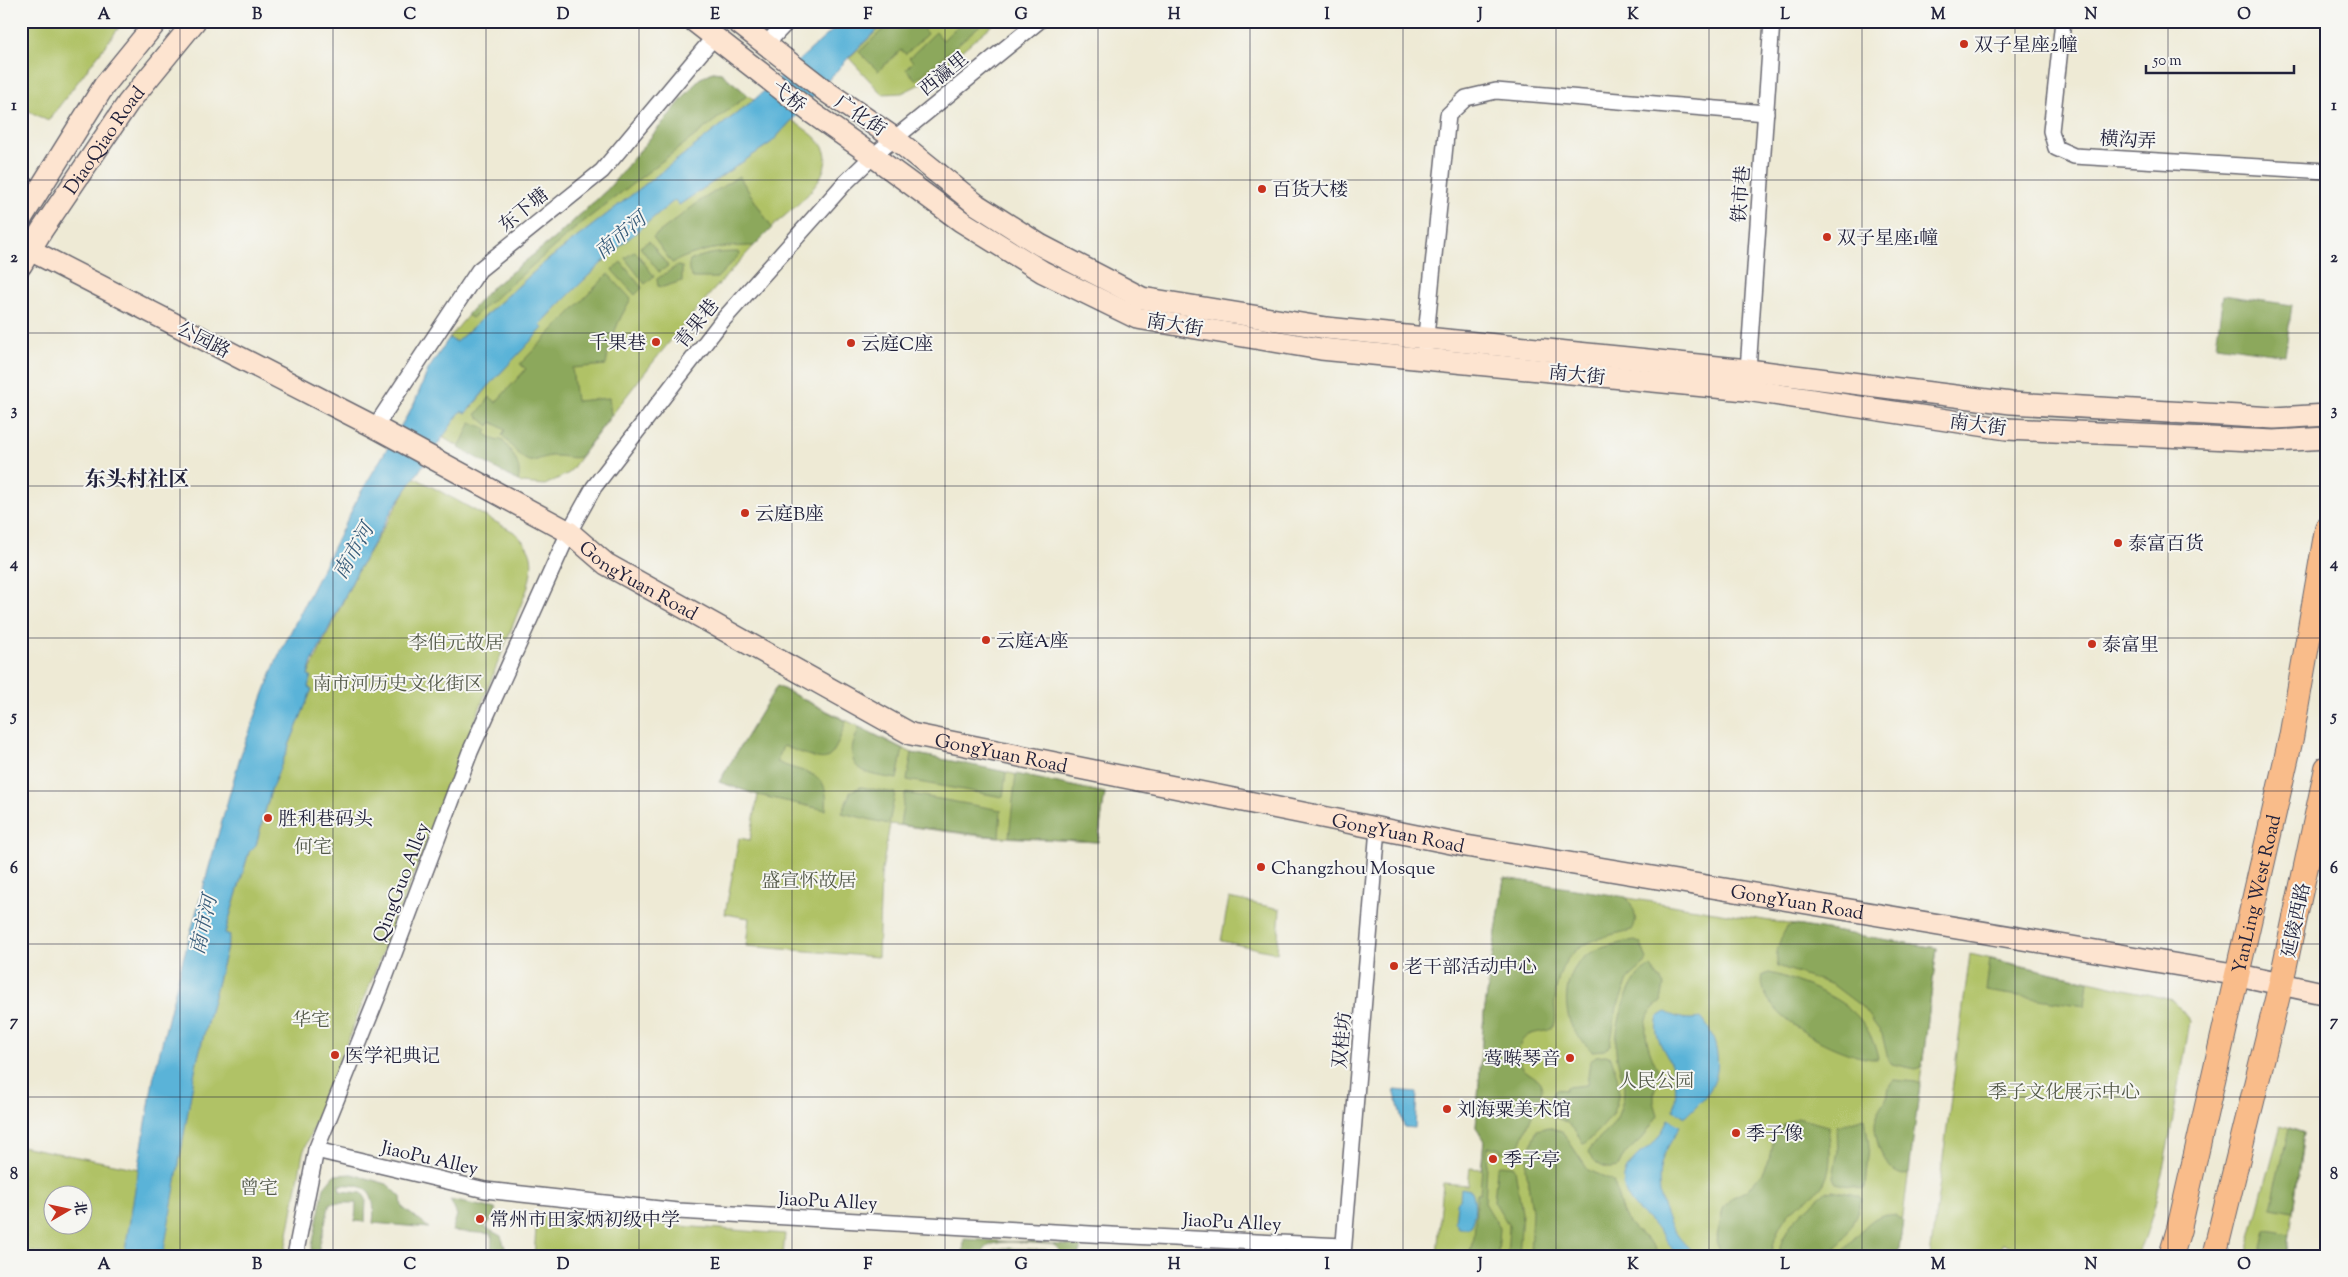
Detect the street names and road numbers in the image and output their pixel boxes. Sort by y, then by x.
street label: 西瀛里 [914,47,975,103]
street label: 弋桥 [764,76,811,120]
street label: DiaoQiao Road [59,81,153,201]
street label: 广化街 [828,90,891,144]
street label: 横沟弄 [2099,127,2157,156]
street label: 铁市巷 [1727,165,1758,224]
street label: 东下塘 [494,183,555,239]
street label: 青果巷 [670,294,726,355]
street label: 南大街 [1144,308,1205,345]
street label: 公园路 [171,316,234,366]
street label: 南大街 [1547,360,1607,393]
street label: 南大街 [1948,409,2008,444]
street label: GongYuan Road [572,535,702,629]
street label: GongYuan Road [932,728,1070,781]
street label: GongYuan Road [1329,808,1467,861]
street label: YanLing West Road [2227,812,2289,976]
street label: QingGuo Alley [367,819,438,947]
street label: GongYuan Road [1728,879,1866,928]
street label: 延陵西路 [2276,881,2319,961]
street label: 双桂坊 [1328,1011,1359,1070]
street label: JiaoPu Alley [377,1135,481,1184]
street label: JiaoPu Alley [777,1186,879,1219]
street label: JiaoPu Alley [1181,1207,1283,1240]

